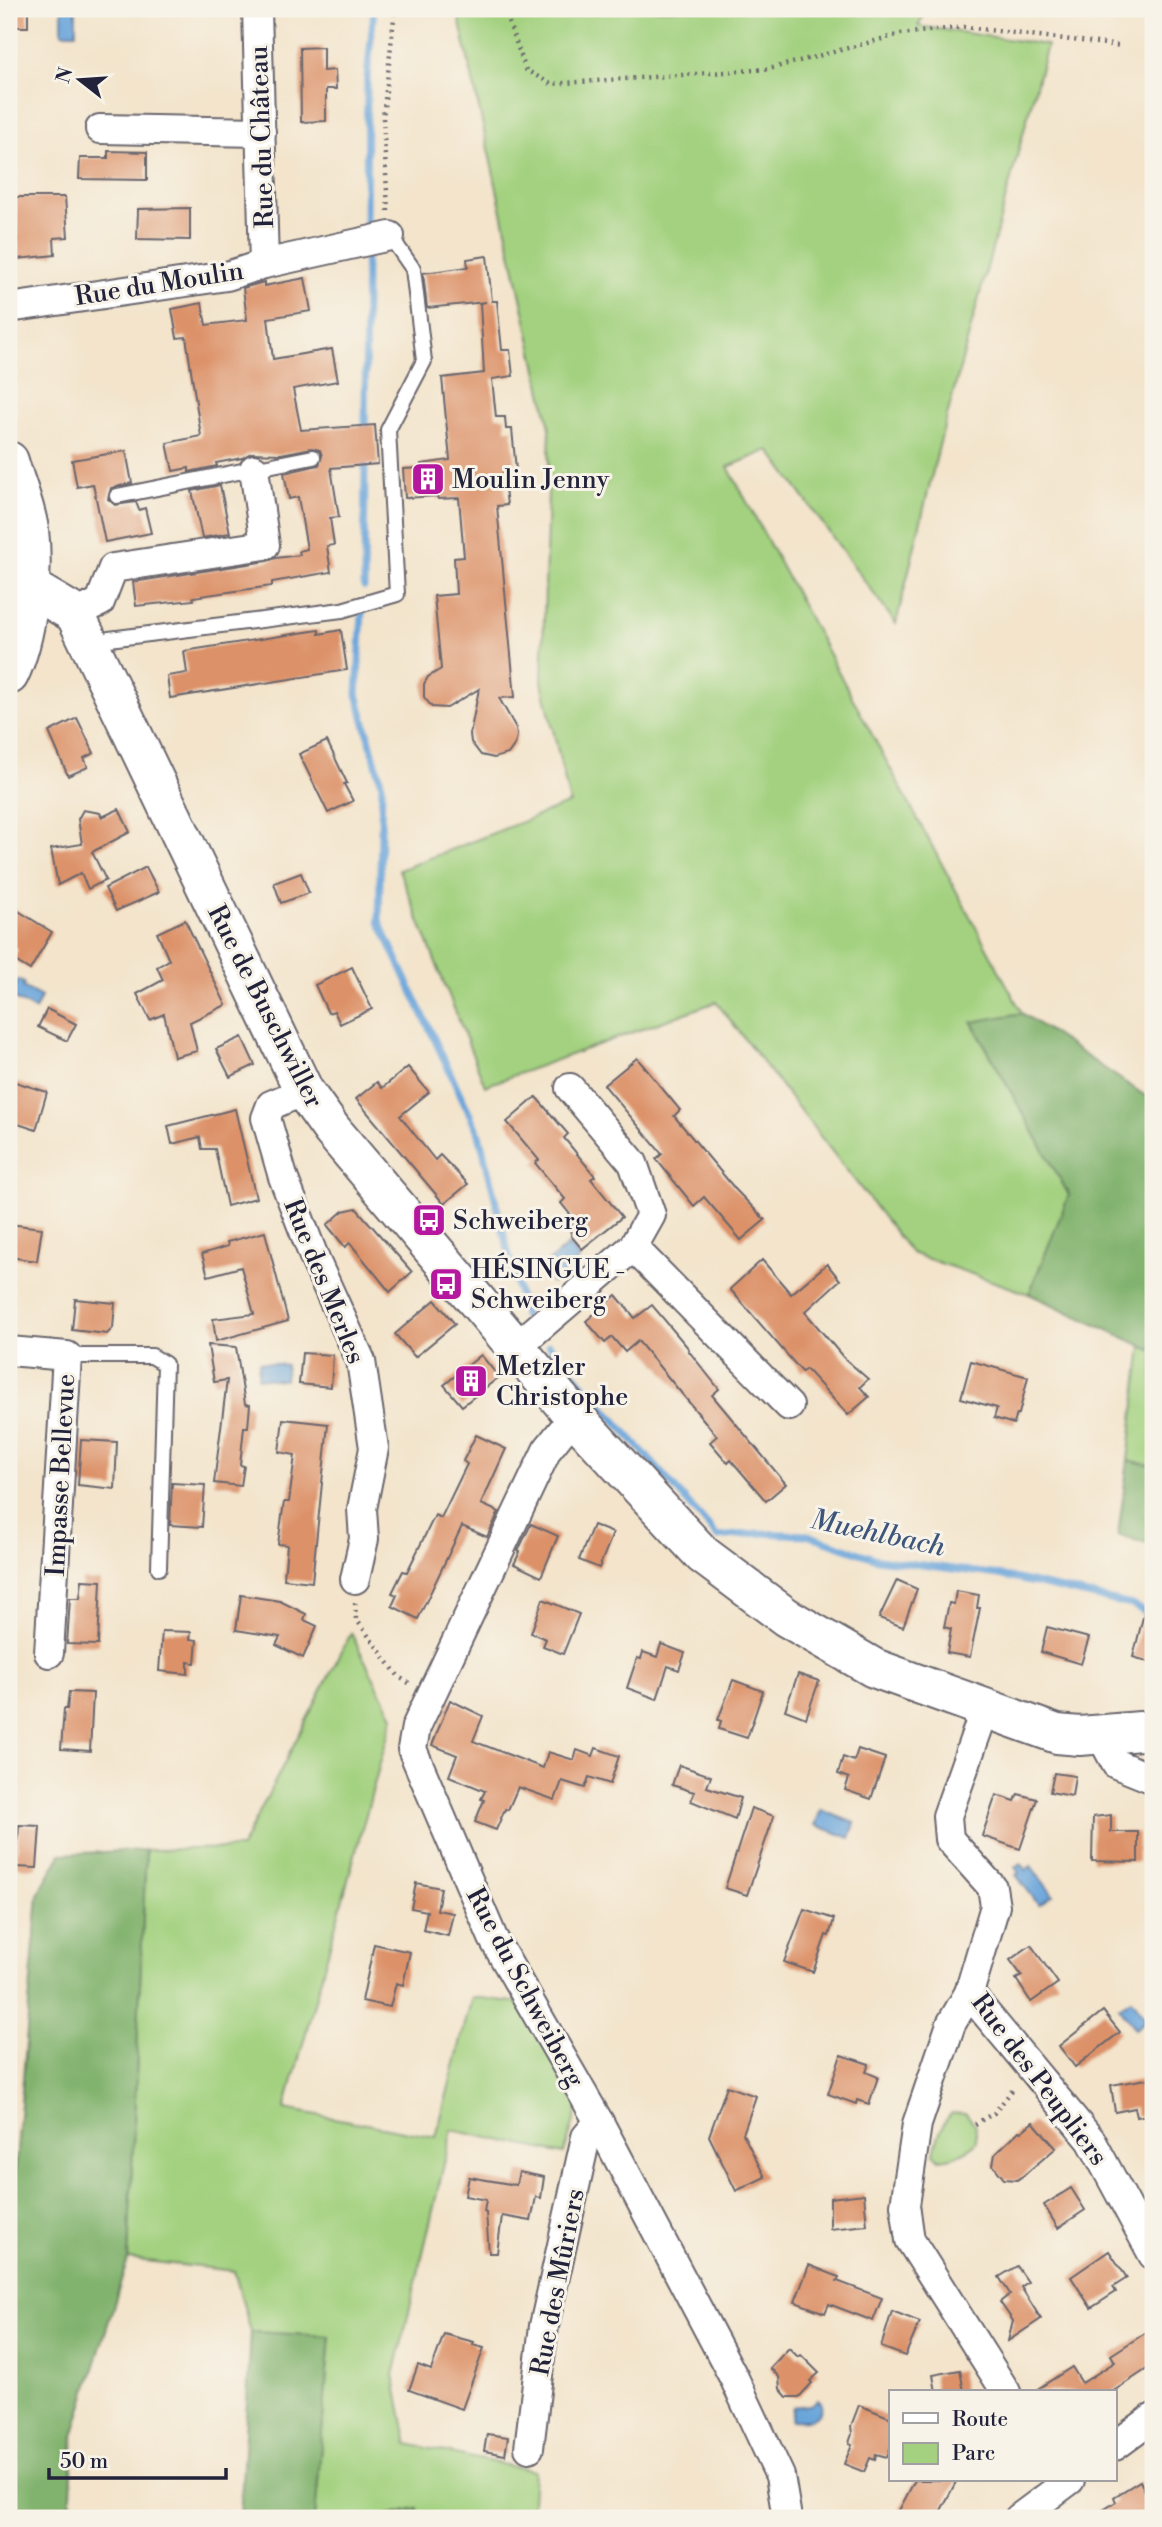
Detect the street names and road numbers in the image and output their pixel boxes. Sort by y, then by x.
street label: Rue du Château [243,45,281,229]
street label: Rue du Moulin [72,255,246,313]
street label: Rue de Buschwiller [200,900,330,1113]
street label: Rue des Merles [276,1194,372,1369]
street label: Impasse Bellevue [40,1373,82,1577]
street label: Rue du Schweiberg [459,1882,591,2093]
street label: Rue des Peupliers [964,1987,1114,2172]
street label: Rue des Mûriers [524,2186,592,2378]

